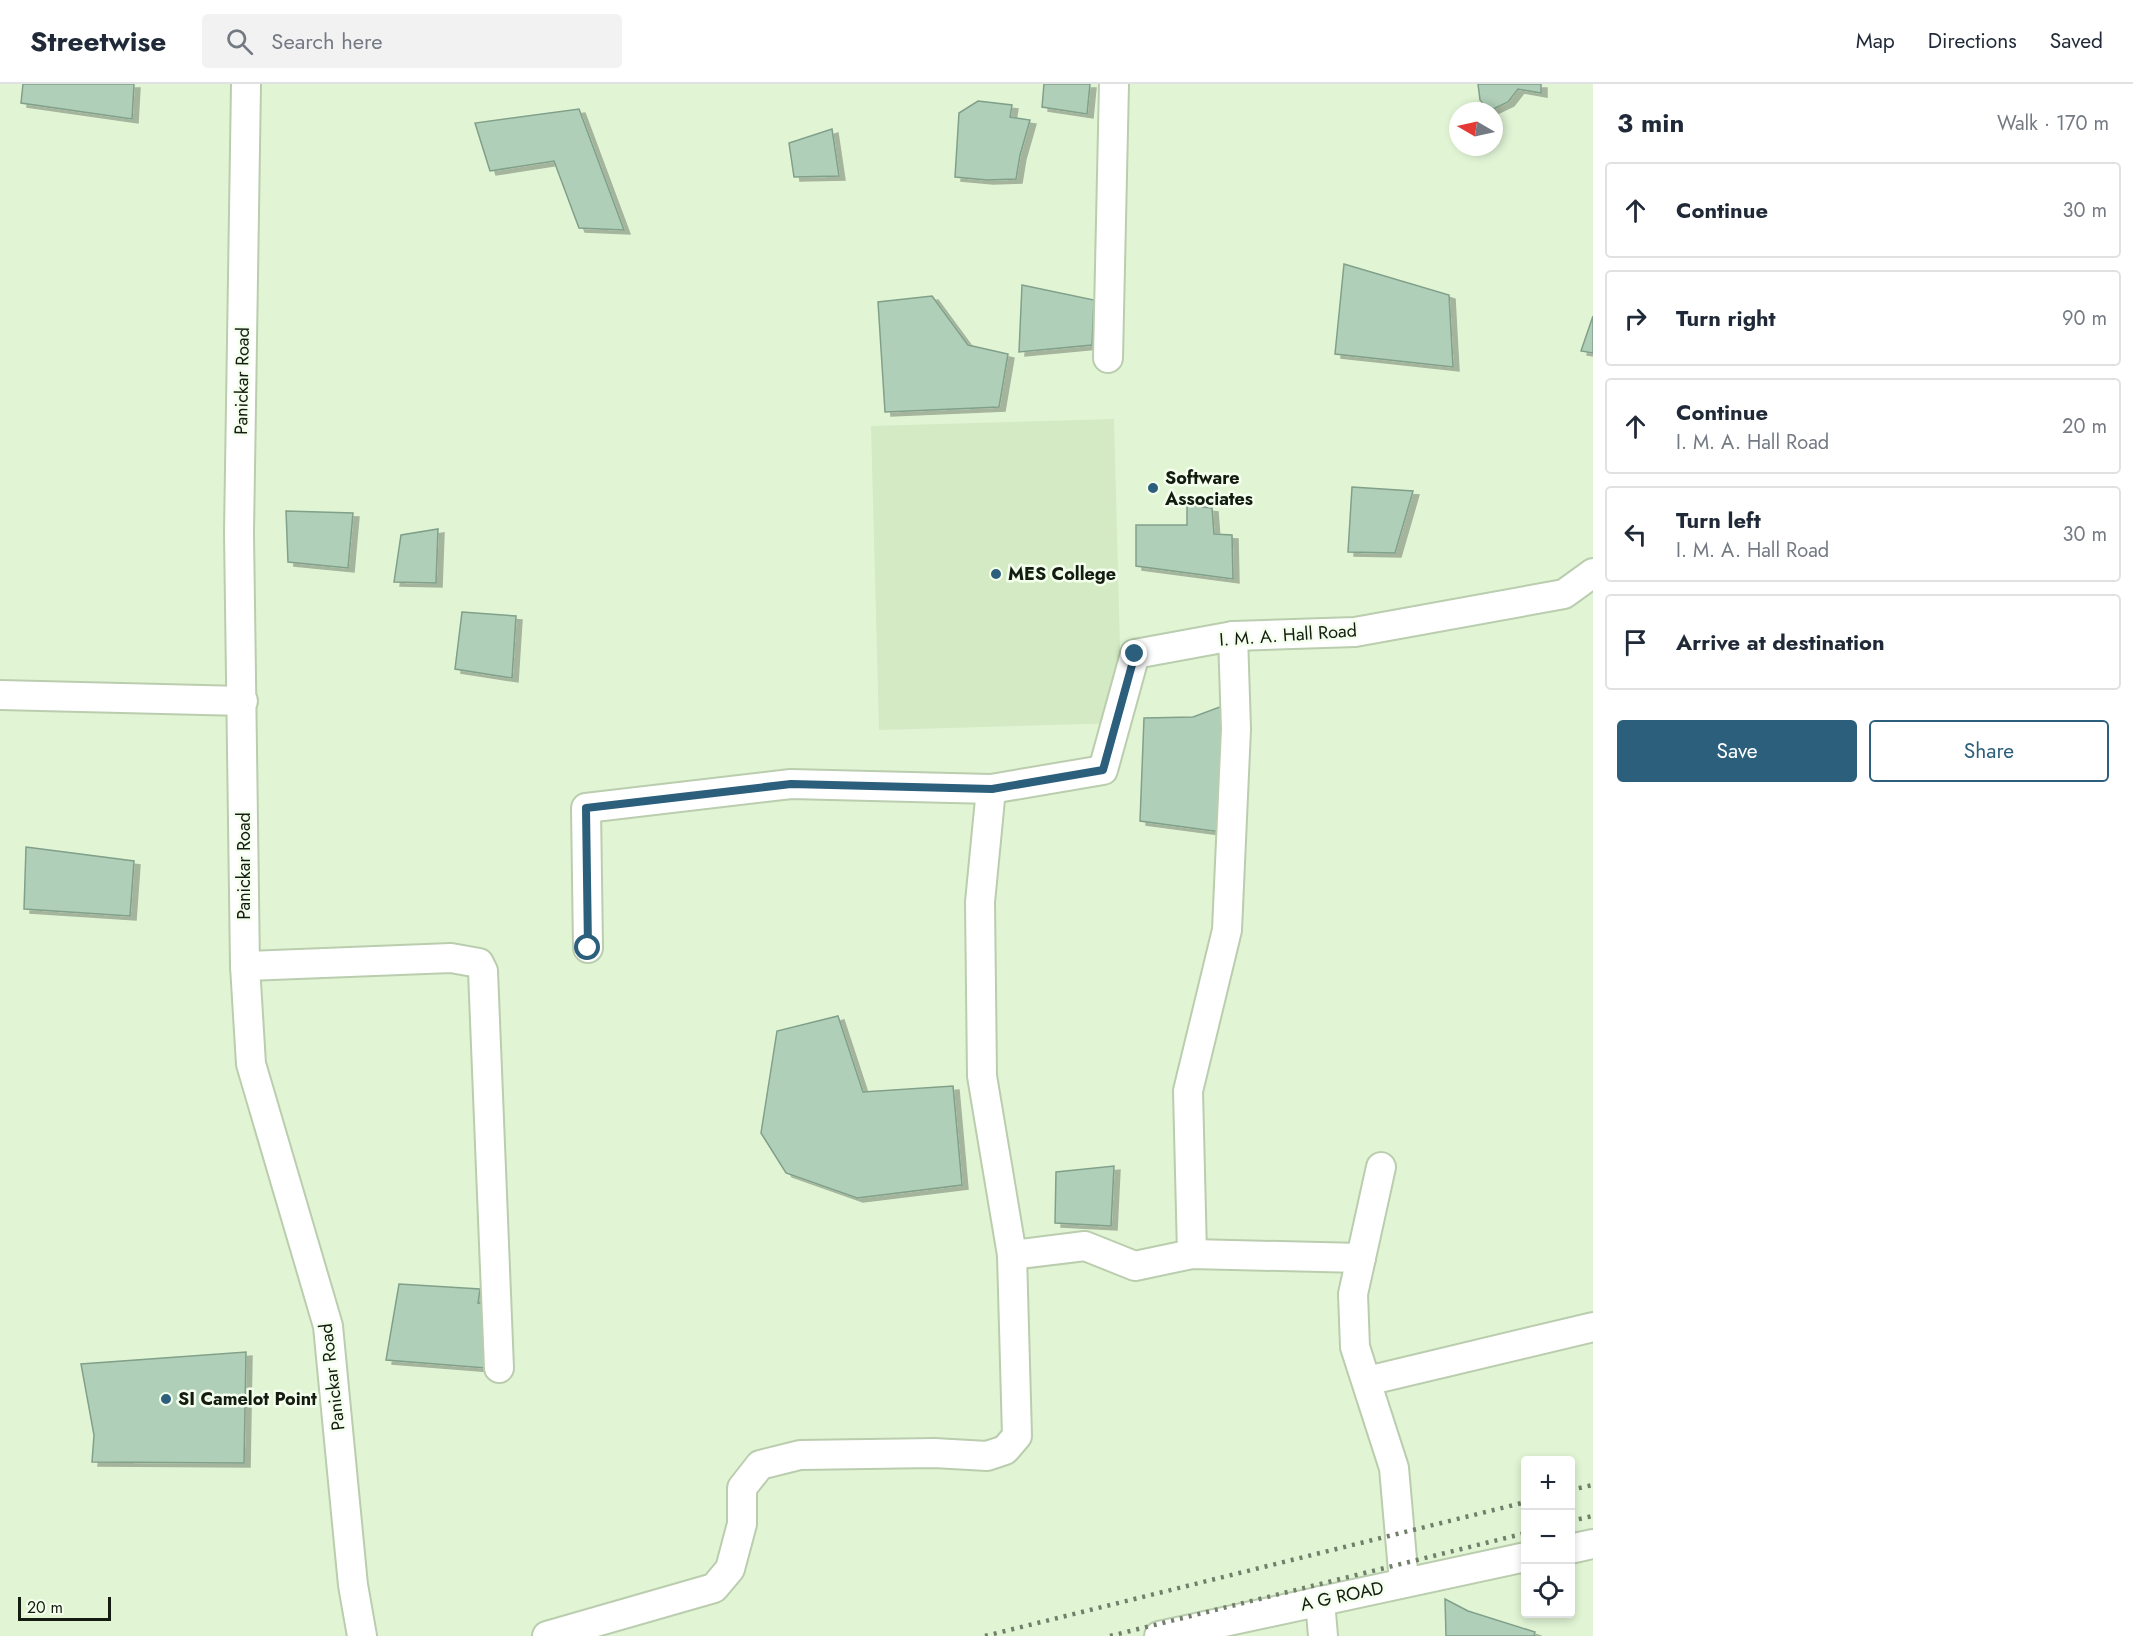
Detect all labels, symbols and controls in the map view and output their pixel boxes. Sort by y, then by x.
search box [202,14,622,68]
text: Streetwise [30,21,166,62]
icon: search [223,25,256,58]
text: Search here [271,25,383,57]
text: Map [1856,26,1895,56]
text: Directions [1928,26,2017,56]
text: Saved [2050,26,2103,56]
north arrow [1449,102,1503,156]
text: 3 min [1617,104,1684,142]
text: Walk · 170 m [1997,109,2109,138]
icon: ahead [1619,194,1652,227]
text: Continue [1676,194,1768,226]
text: 30 m [2062,196,2107,225]
icon: right [1619,302,1652,335]
text: Turn right [1676,302,1776,334]
text: 90 m [2062,304,2107,333]
street label: Panickar Road [228,327,256,435]
text: Continue [1676,396,1768,428]
icon: ahead [1619,410,1652,443]
text: 20 m [2062,412,2107,441]
text: I. M. A. Hall Road [1676,428,1829,457]
place label: Software Associates [1164,465,1253,512]
marker: Software Associates [1146,481,1160,495]
text: Turn left [1676,504,1761,536]
icon: left [1619,518,1652,551]
text: 30 m [2062,520,2107,549]
text: I. M. A. Hall Road [1676,536,1829,565]
place label: MES College [1008,561,1116,587]
marker: MES College [989,567,1003,581]
street label: I. M. A. Hall Road [1218,617,1358,653]
icon: arrive [1619,626,1652,659]
text: Arrive at destination [1676,626,1885,658]
route end [1121,640,1147,666]
button: Save [1617,720,1857,782]
button: Share [1869,720,2109,782]
street label: Panickar Road [231,812,257,920]
route start [574,934,600,960]
street label: Panickar Road [313,1322,351,1432]
place label: SI Camelot Point [178,1386,317,1412]
marker: SI Camelot Point [159,1392,173,1406]
map controls [1521,1456,1575,1618]
button: + [1521,1456,1575,1510]
button: − [1521,1510,1575,1564]
button: locate [1521,1564,1575,1618]
street label: A G ROAD [1298,1574,1386,1618]
scale bar [18,1594,111,1622]
text: 20 m [27,1596,63,1619]

